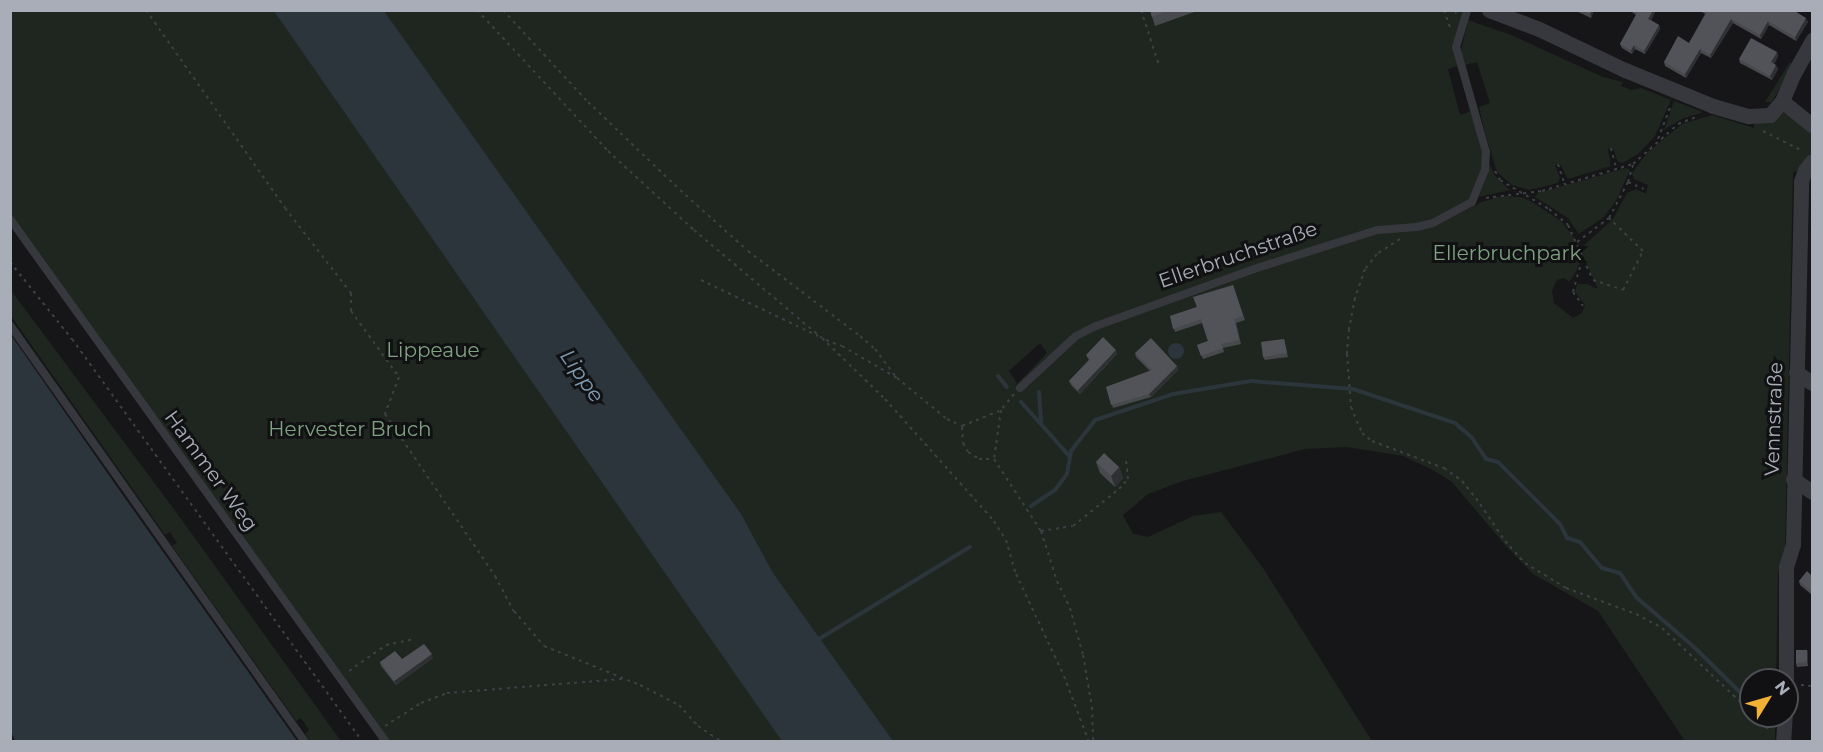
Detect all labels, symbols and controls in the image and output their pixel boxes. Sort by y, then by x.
street label: Ellerbruchstraße [1156,217,1320,293]
park label: Ellerbruchpark [1433,241,1581,265]
park label: Lippeaue [386,338,480,362]
water label: Lippe [555,345,609,407]
street label: Vennstraße [1760,361,1788,477]
street label: Hammer Weg [159,406,263,536]
park label: Hervester Bruch [268,417,432,441]
north arrow [1739,668,1799,728]
text: N [1771,677,1794,699]

